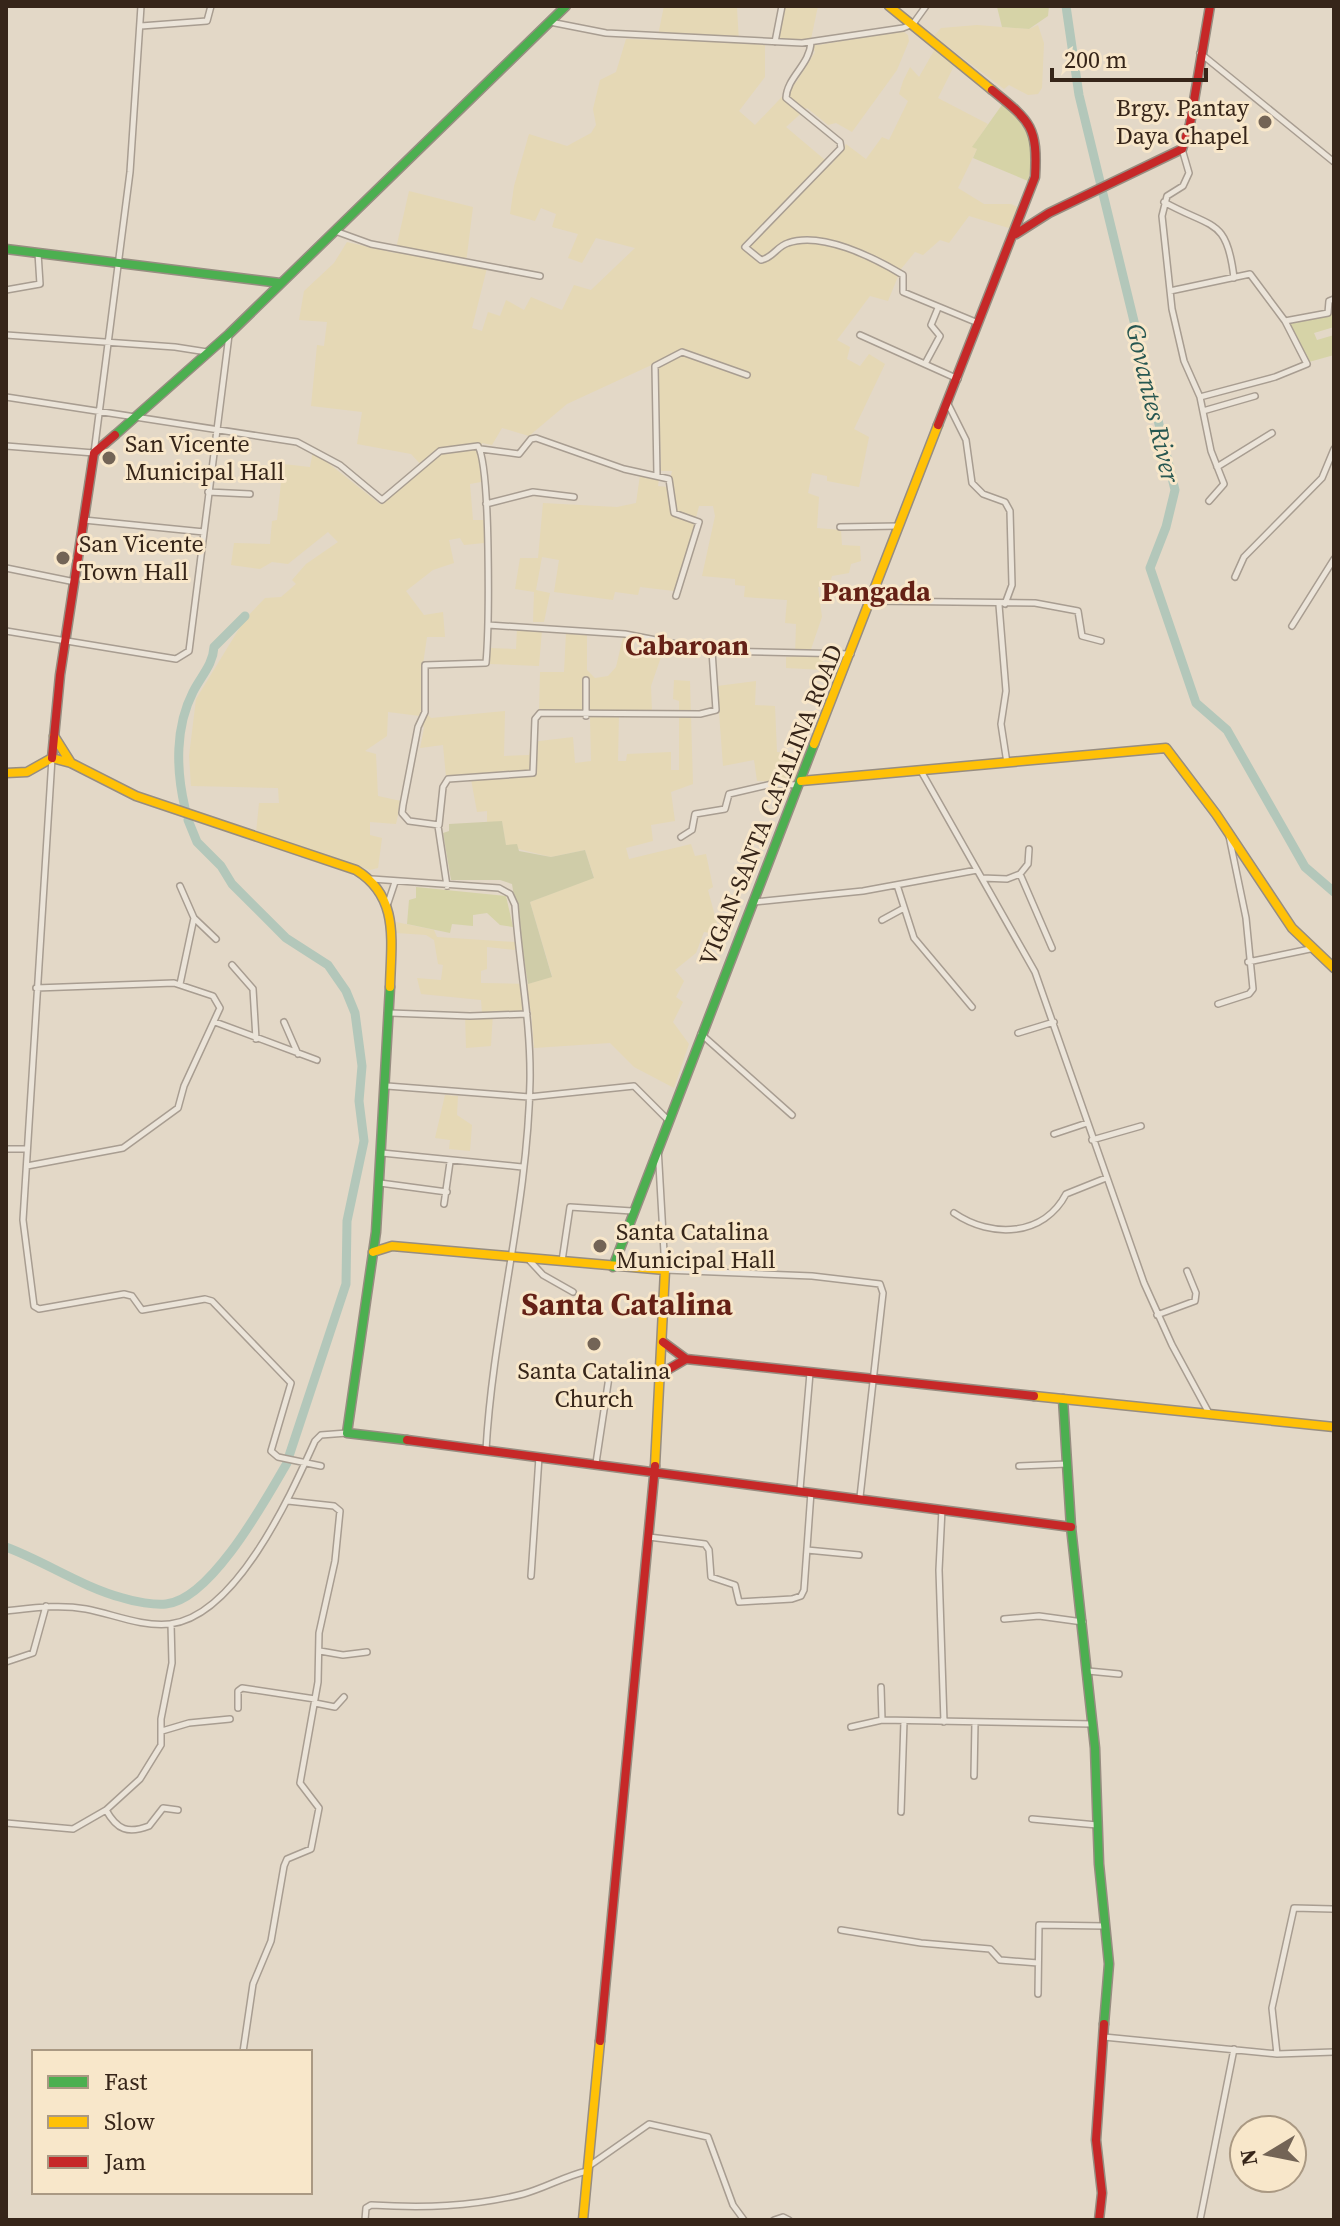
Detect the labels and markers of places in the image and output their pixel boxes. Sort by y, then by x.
place label: Brgy. Pantay Daya Chapel [1116,91,1250,152]
marker: Brgy. Pantay Daya Chapel [1256,113,1274,131]
place label: San Vicente Municipal Hall [125,427,284,488]
marker: San Vicente Municipal Hall [100,449,118,467]
place label: San Vicente Town Hall [79,527,204,588]
marker: San Vicente Town Hall [54,549,72,567]
place label: Santa Catalina Municipal Hall [616,1215,775,1276]
marker: Santa Catalina Municipal Hall [591,1237,609,1255]
marker: Santa Catalina Church [585,1335,603,1353]
place label: Santa Catalina Church [518,1354,671,1415]

